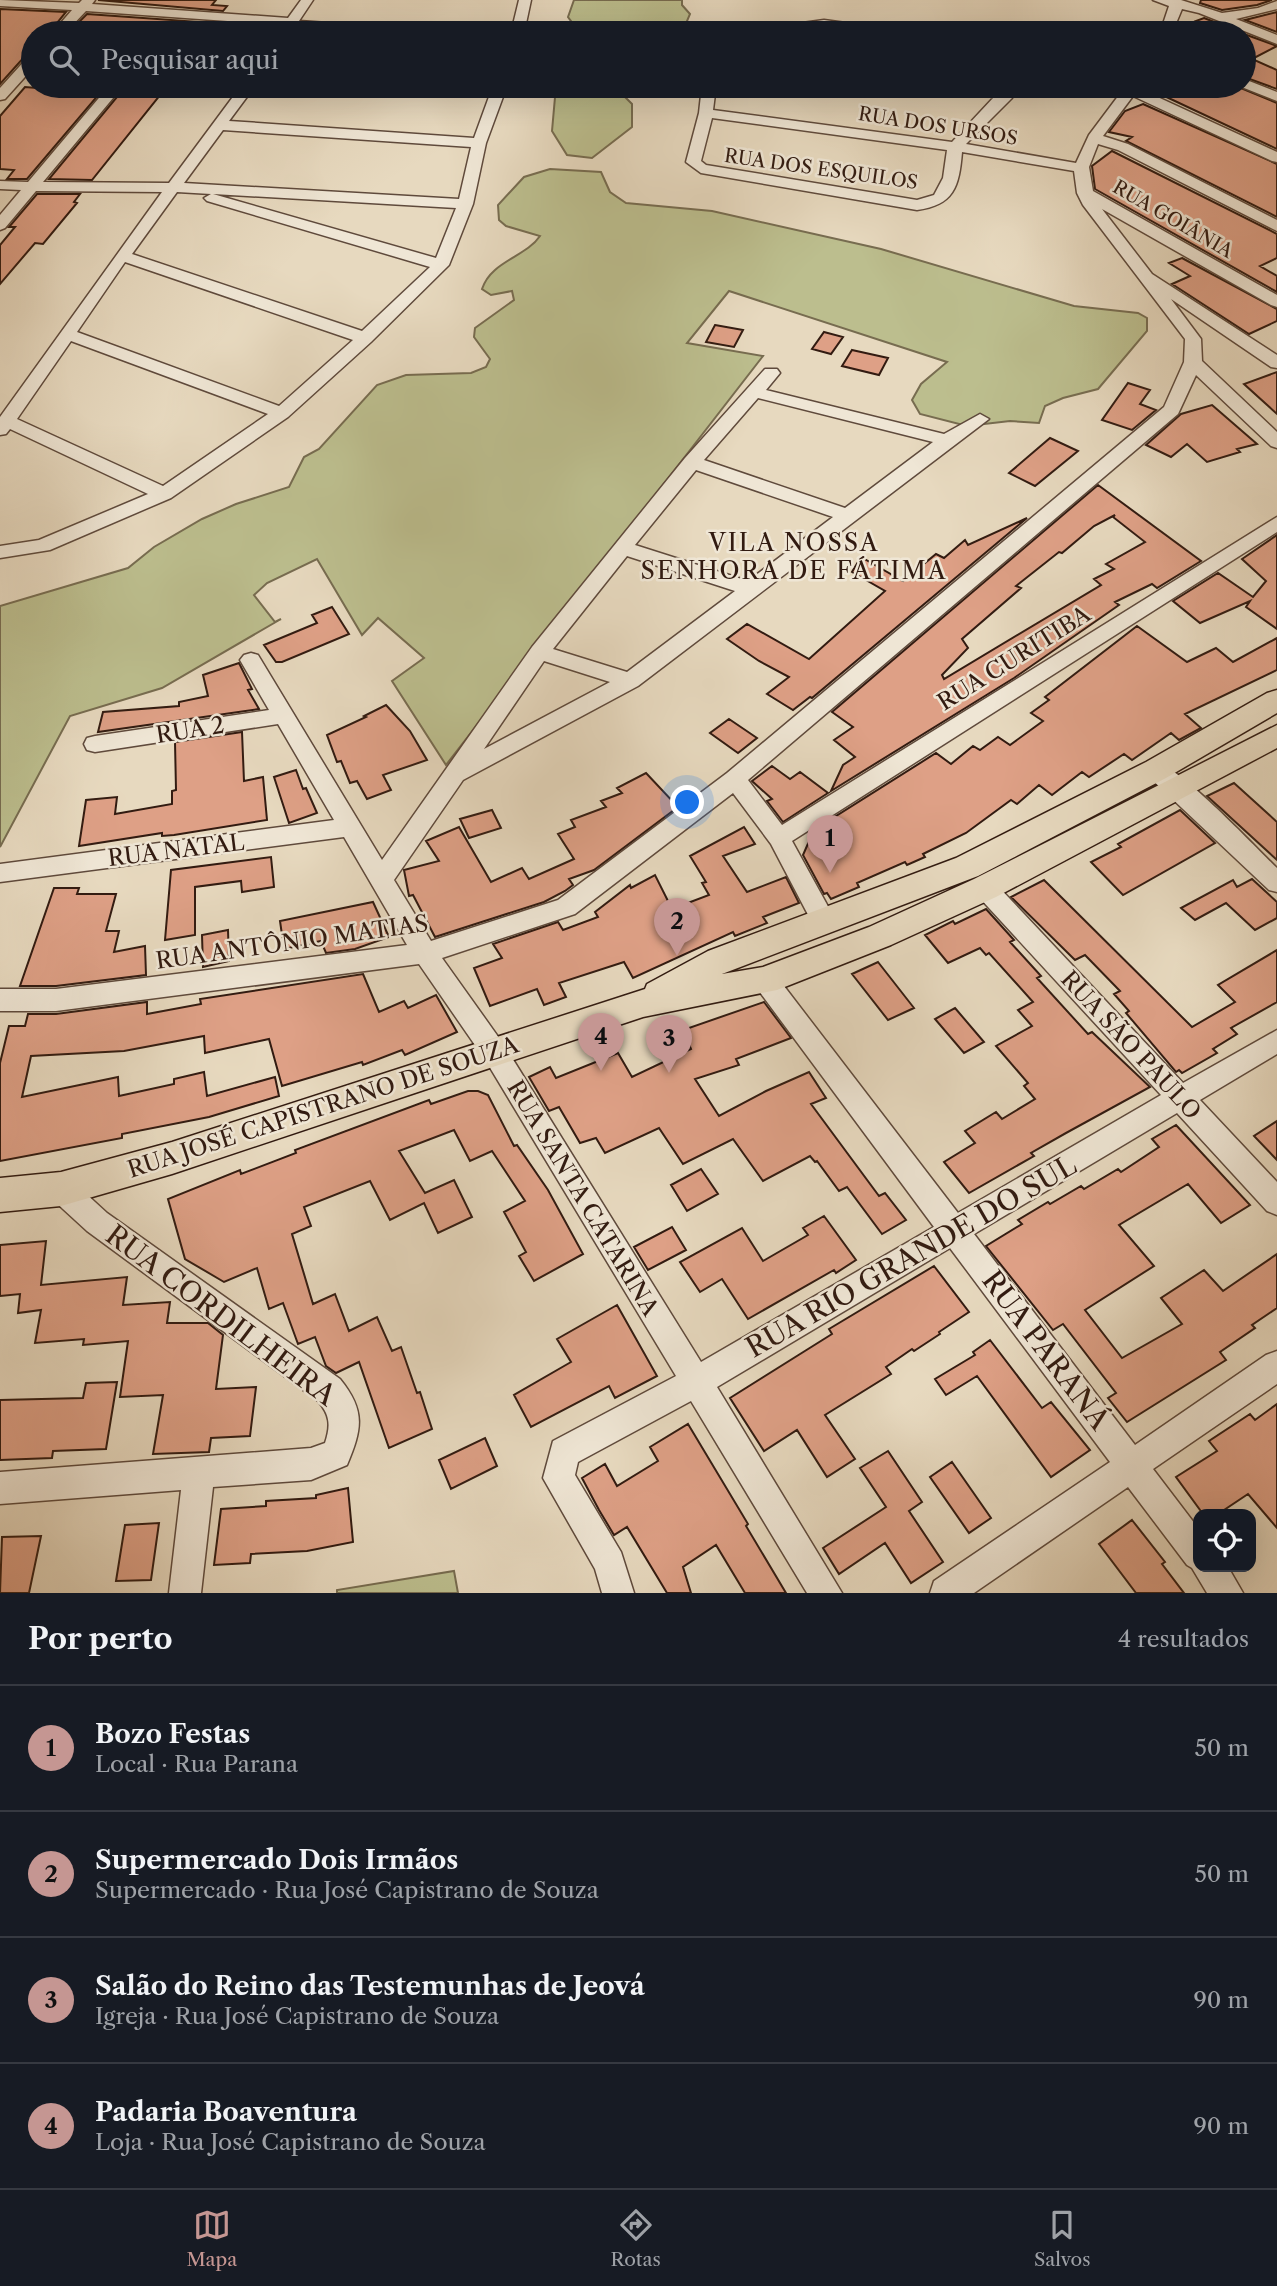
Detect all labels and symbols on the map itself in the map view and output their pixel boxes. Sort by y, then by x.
street label: RUA DOS URSOS [857,102,1019,150]
street label: RUA DOS ESQUILOS [723,144,919,194]
street label: RUA GOIÂNIA [1109,175,1238,263]
district label: VILA NOSSA SENHORA DE FÁTIMA [641,528,947,585]
street label: RUA CURITIBA [932,599,1097,716]
street label: RUA 2 [154,711,226,749]
your location [670,785,704,819]
pin: 1 [807,815,853,873]
street label: RUA NATAL [106,828,246,872]
pin: 2 [654,898,700,956]
street label: RUA ANTÔNIO MATIAS [154,909,430,975]
street label: RUA SÃO PAULO [1055,965,1207,1125]
pin: 4 [578,1013,624,1071]
pin: 3 [646,1015,692,1073]
street label: RUA JOSÉ CAPISTRANO DE SOUZA [124,1030,523,1184]
street label: RUA SANTA CATARINA [501,1075,665,1322]
street label: RUA RIO GRANDE DO SUL [740,1147,1082,1365]
street label: RUA CORDILHEIRA [99,1217,344,1413]
street label: RUA PARANÁ [975,1264,1118,1437]

